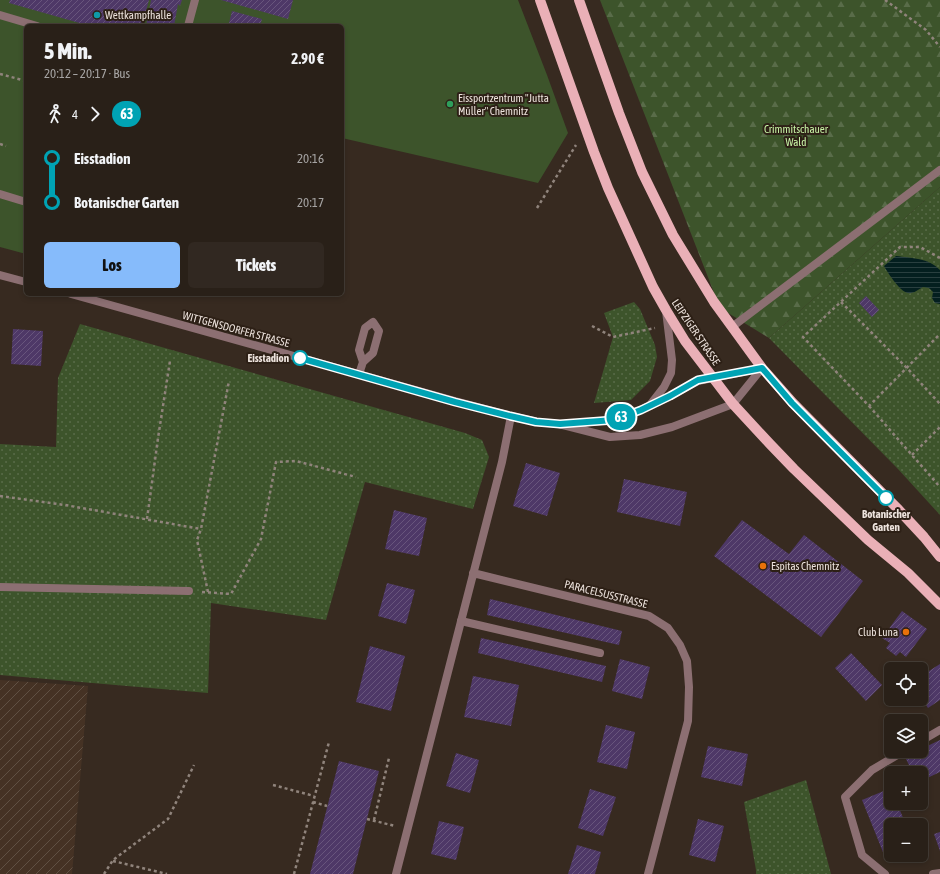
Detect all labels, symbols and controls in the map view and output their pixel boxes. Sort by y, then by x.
place label: Wettkampfhalle [105,9,171,21]
marker: Wettkampfhalle [92,10,102,20]
text: 5 Min. [44,38,92,64]
text: 2.90 € [291,50,324,67]
text: 20:12 – 20:17 · Bus [44,66,130,81]
place label: Eissportzentrum "Jutta Müller" Chemnitz [458,92,549,117]
marker: Eissportzentrum "Jutta Müller" Chemnitz [445,99,455,109]
icon: walk [44,103,66,125]
icon: forward [84,103,106,125]
text: 63 [120,106,133,122]
text: 4 [72,107,78,122]
park label: Crimmitschauer Wald [764,123,829,148]
text: Eisstadion [74,150,131,167]
text: 20:16 [297,151,324,166]
text: Botanischer Garten [74,194,179,211]
text: 20:17 [297,195,324,210]
button: Los [44,242,180,288]
button: Tickets [188,242,324,288]
street label: LEIPZIGER STRASSE [670,297,723,367]
street label: WITTGENSDORFER STRASSE [181,309,291,349]
marker: Eisstadion [292,350,308,366]
place label: Eisstadion [247,352,289,364]
line badge: 63 [603,404,639,430]
text: 63 [614,409,628,425]
marker: Botanischer Garten [878,490,894,506]
place label: Botanischer Garten [862,508,911,533]
place label: Espitas Chemnitz [771,560,839,572]
marker: Espitas Chemnitz [758,561,768,571]
street label: PARACELSUSSTRASSE [563,578,649,610]
place label: Club Luna [858,626,898,638]
marker: Club Luna [901,627,911,637]
map controls [884,662,928,862]
button: locate [884,662,928,706]
button: layers [884,714,928,758]
button: + [884,766,928,810]
button: − [884,818,928,862]

